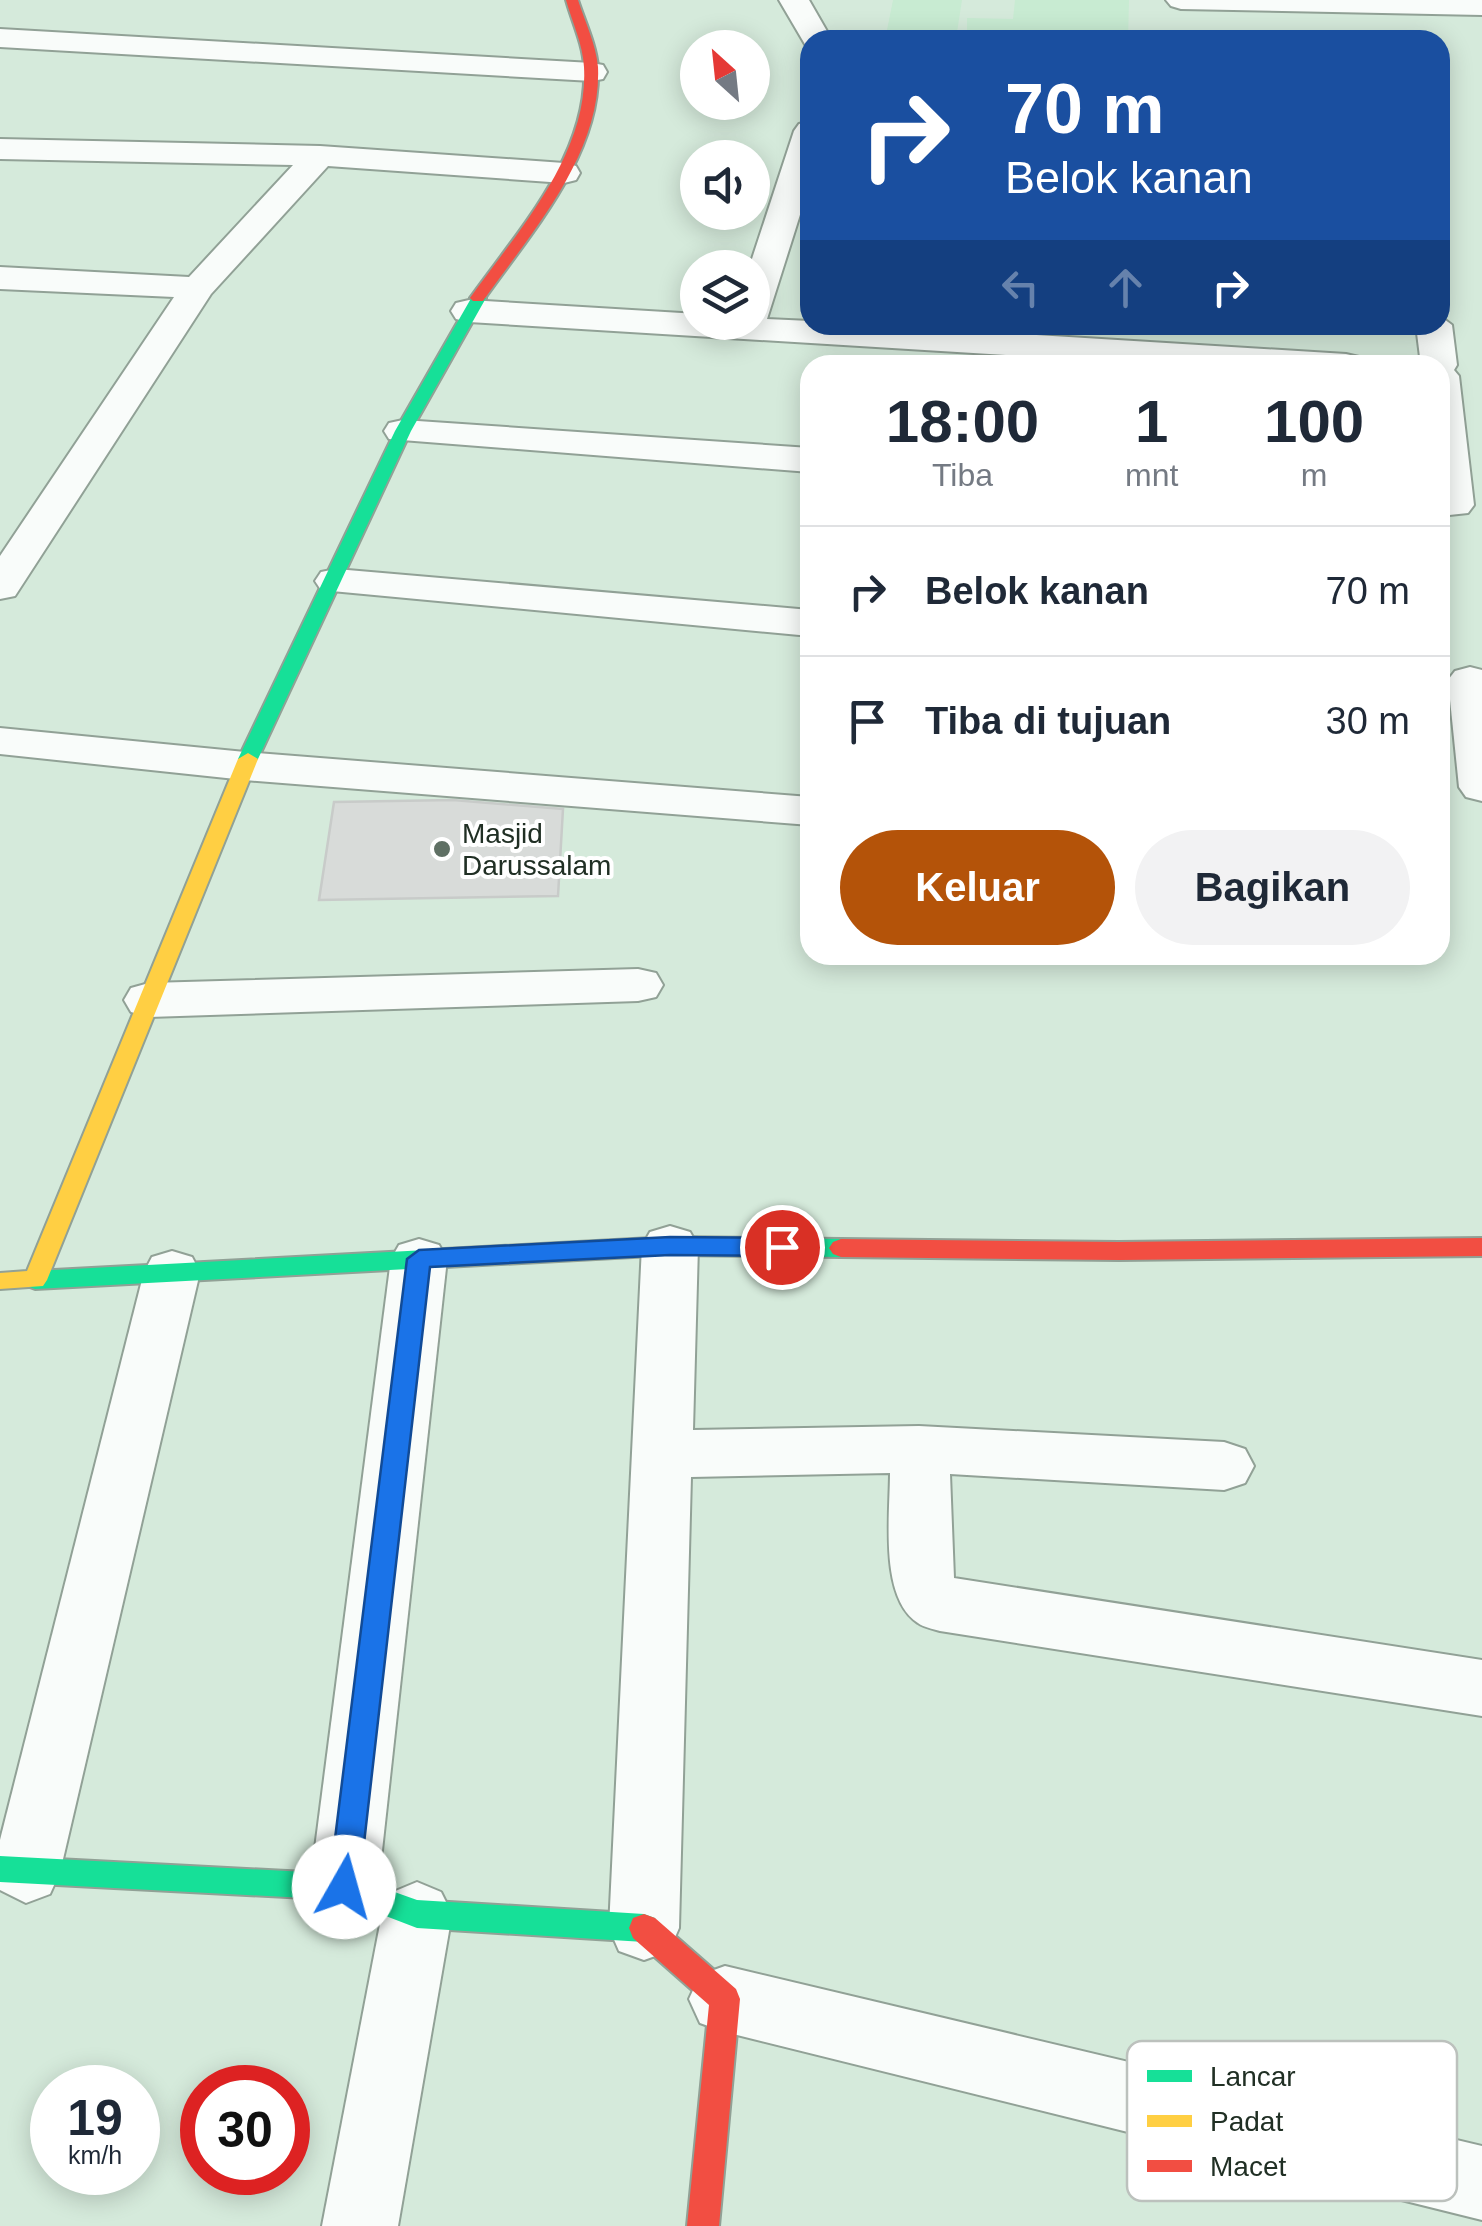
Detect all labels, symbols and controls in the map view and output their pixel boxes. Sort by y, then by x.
north arrow [680,30,770,120]
map controls [680,30,770,340]
icon: right [840,70,970,200]
text: 70 m [1005,70,1165,148]
button: sound [680,140,770,230]
text: Belok kanan [1005,152,1253,203]
button: layers [680,250,770,340]
icon: left [993,260,1048,315]
icon: ahead [1098,260,1153,315]
icon: right [1203,260,1258,315]
text: 18:00 [886,388,1039,455]
text: 1 [1135,388,1168,455]
text: 100 [1264,388,1364,455]
text: Tiba [932,457,993,493]
text: mnt [1125,457,1178,493]
text: m [1301,457,1327,493]
icon: right [840,564,895,619]
text: Belok kanan [925,570,1149,612]
text: 70 m [1326,570,1410,612]
icon: arrive [840,694,895,749]
text: Tiba di tujuan [925,700,1171,742]
text: 30 m [1326,700,1410,742]
place label: Masjid Darussalam [462,818,611,881]
button: Keluar [840,830,1115,945]
button: Bagikan [1135,830,1410,945]
marker: Masjid Darussalam [431,838,453,860]
pin [740,1205,825,1290]
icon: arrive [755,1220,810,1275]
position arrow [292,1835,396,1939]
legend [1127,2041,1457,2201]
text: Lancar [1210,2061,1296,2092]
speed limit sign: 30 [180,2065,310,2195]
text: 19 [67,2090,123,2146]
text: Padat [1210,2106,1283,2137]
text: km/h [68,2141,122,2169]
text: Macet [1210,2151,1286,2182]

